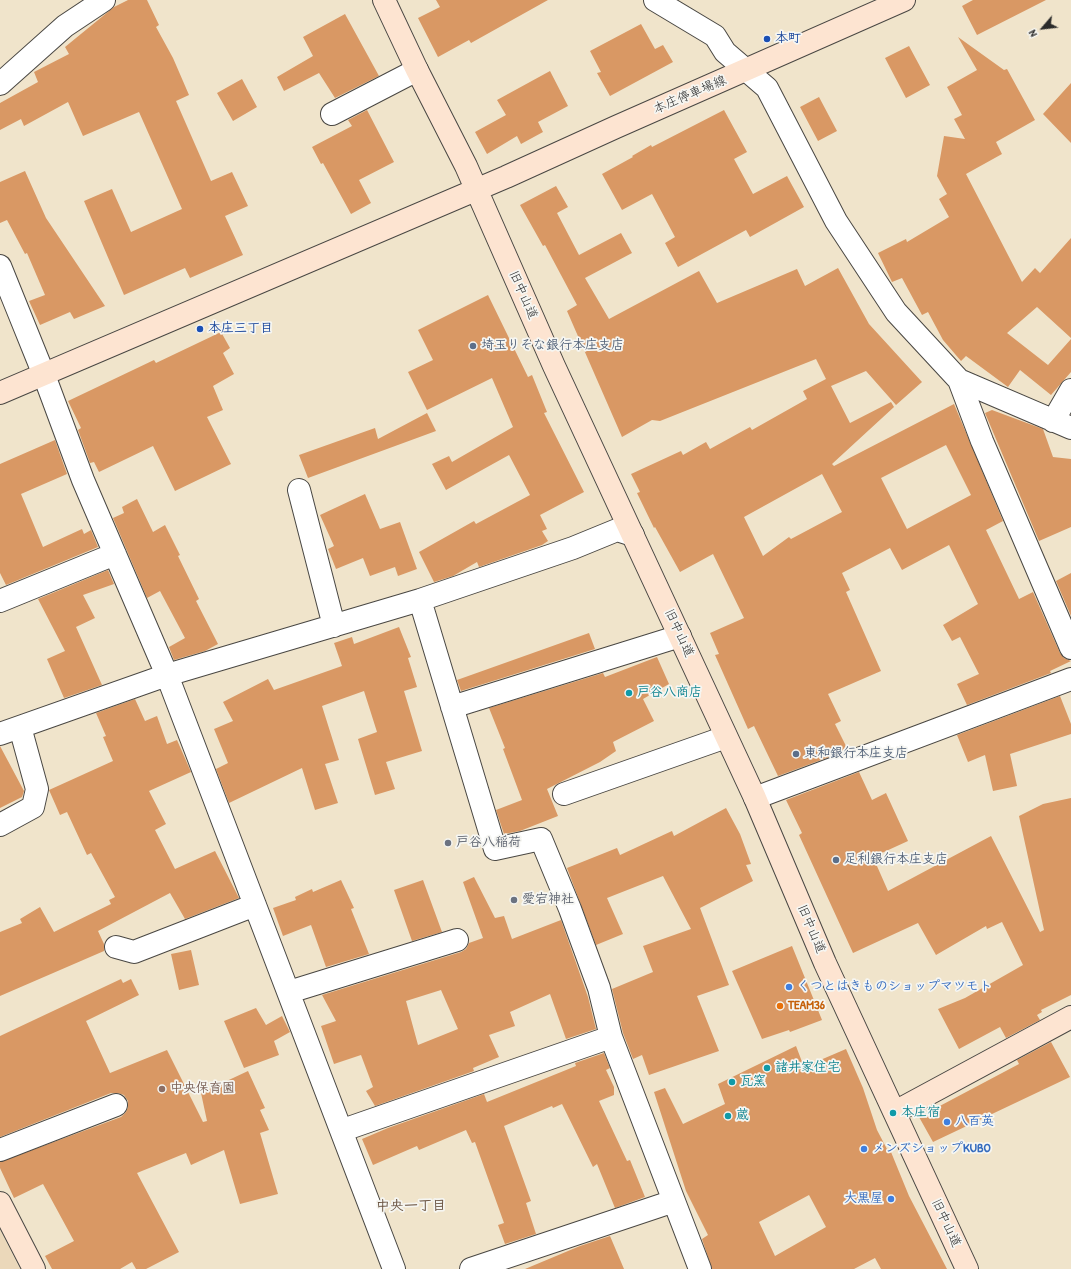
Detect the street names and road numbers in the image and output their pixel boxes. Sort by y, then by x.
street label: 本庄停車場線 [651,73,729,117]
street label: 旧中山道 [505,268,541,322]
street label: 旧中山道 [661,606,697,660]
street label: 旧中山道 [794,902,828,956]
street label: 旧中山道 [928,1196,964,1250]

